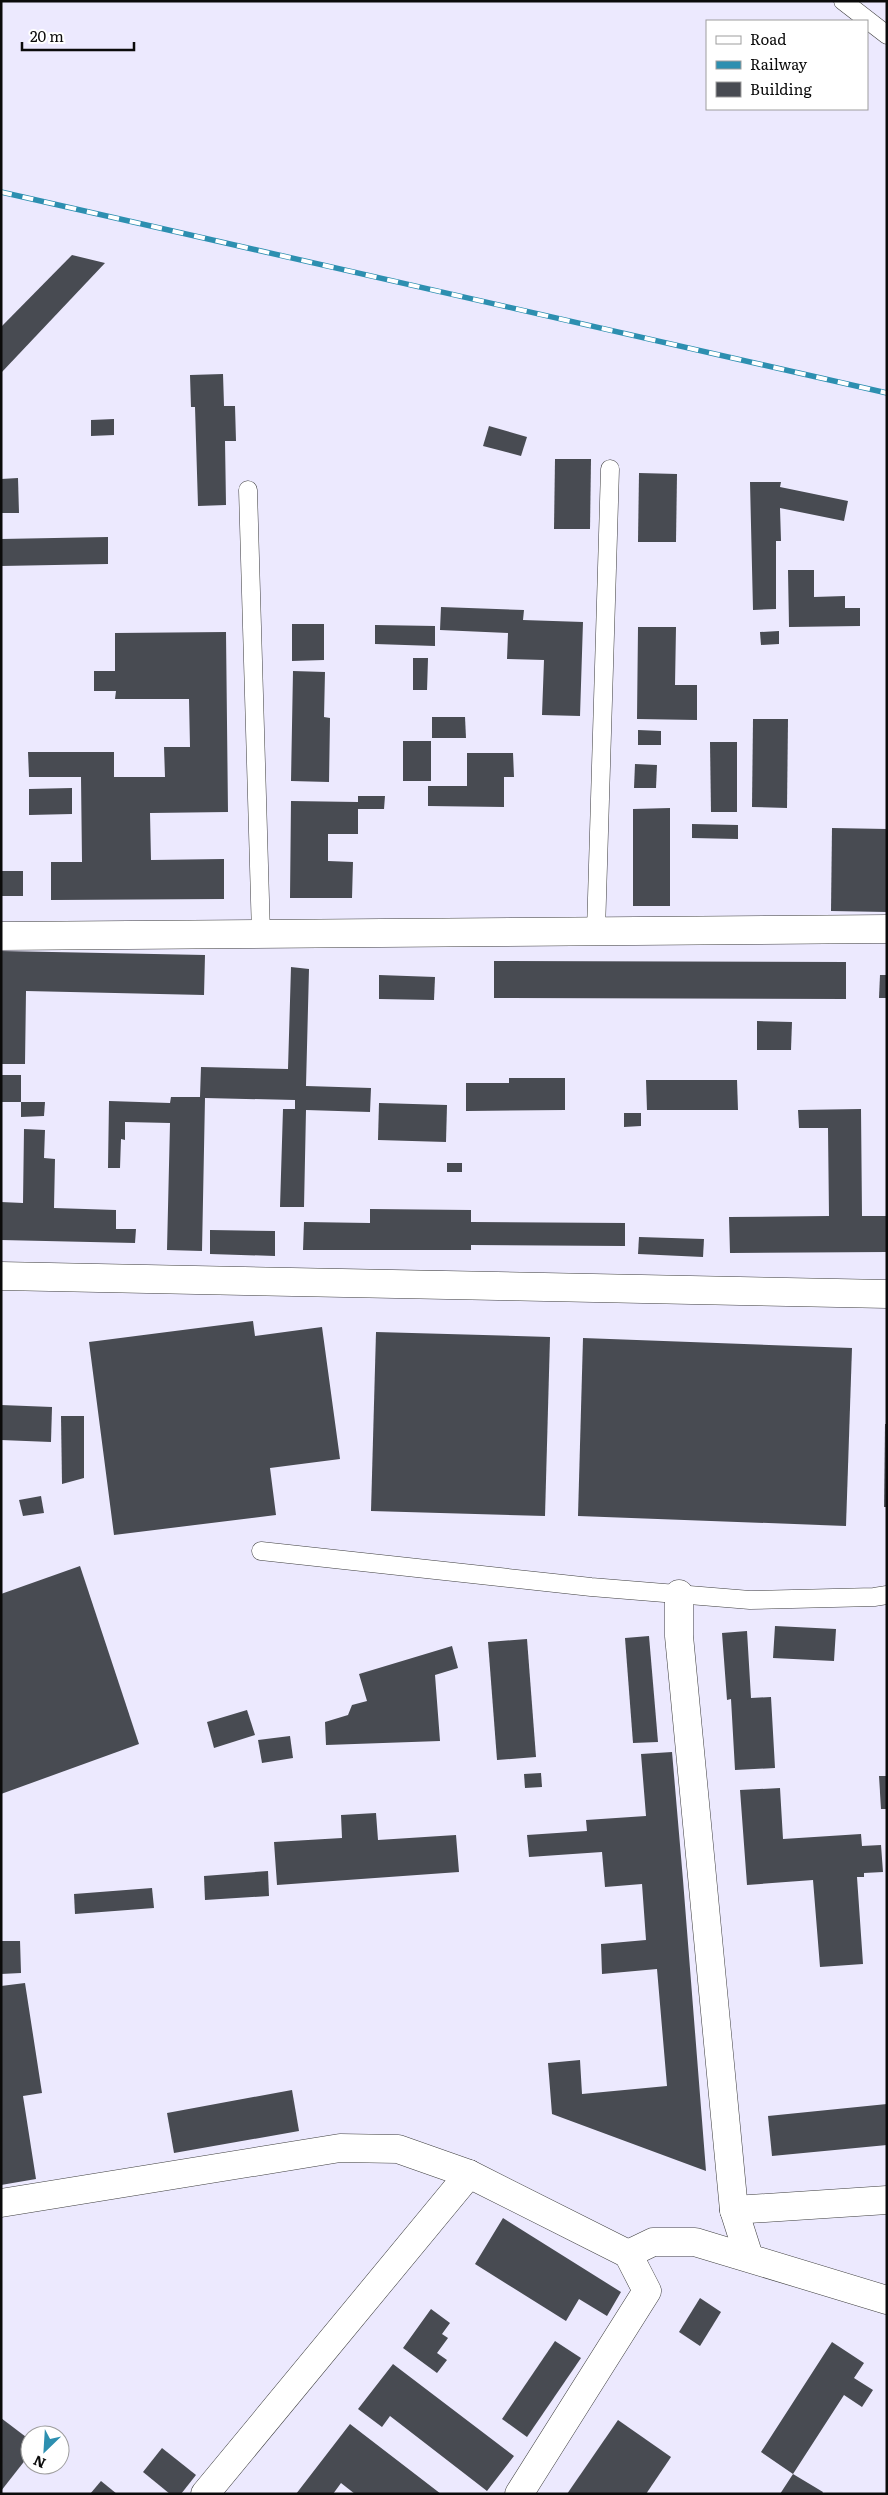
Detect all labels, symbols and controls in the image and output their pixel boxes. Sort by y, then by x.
scale bar [22,20,135,52]
legend [706,20,868,110]
text: 20 m [30,24,64,47]
text: Road [750,27,786,50]
text: Railway [750,52,808,75]
text: Building [750,77,812,100]
north arrow [20,2425,70,2475]
text: N [29,2451,49,2474]

